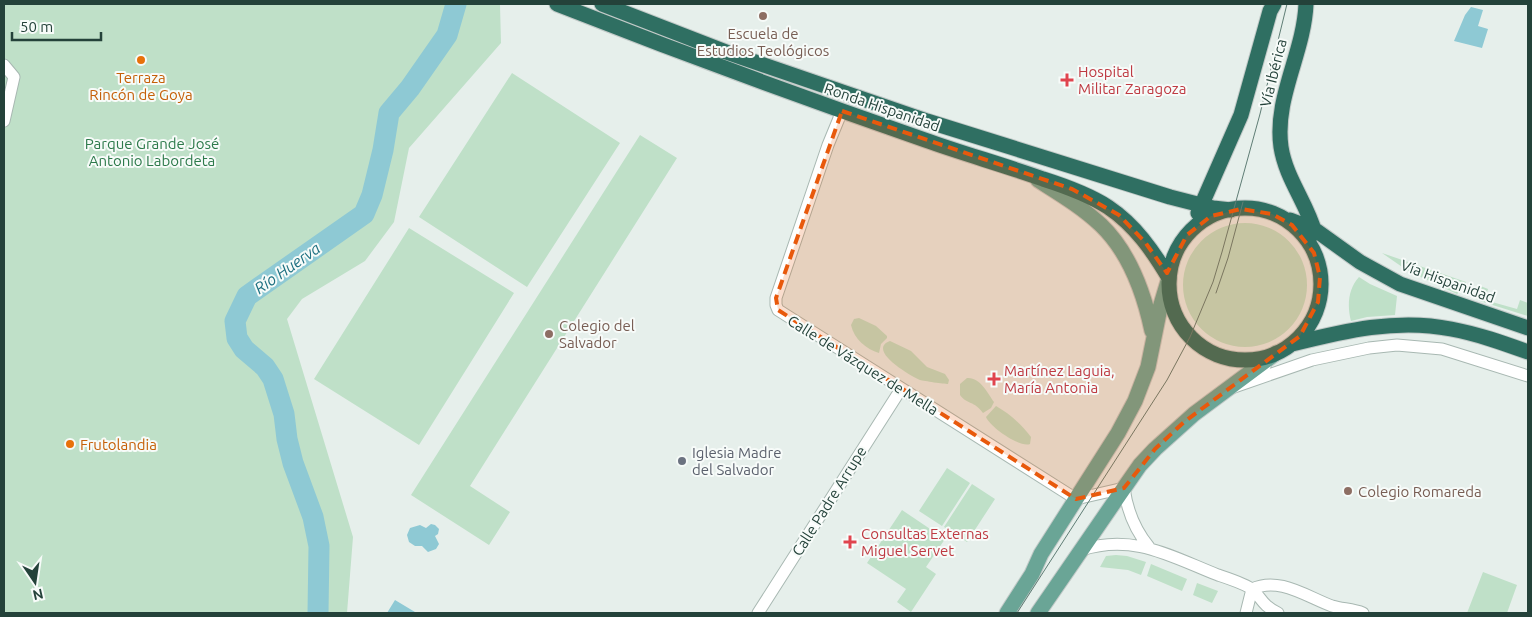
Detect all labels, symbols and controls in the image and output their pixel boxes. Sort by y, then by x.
scale bar [12,10,101,42]
marker: Escuela de Estudios Teológicos [757,10,769,22]
text: 50 m [20,18,53,35]
place label: Escuela de Estudios Teológicos [697,25,829,59]
street label: Vía Ibérica [1256,37,1290,109]
marker: Terraza Rincón de Goya [135,54,147,66]
place label: Hospital Militar Zaragoza [1078,63,1186,97]
place label: Terraza Rincón de Goya [89,69,193,103]
marker: Hospital Militar Zaragoza [1060,73,1074,87]
street label: Ronda Hispanidad [822,79,942,135]
park label: Parque Grande José Antonio Labordeta [85,135,219,169]
water label: Río Huerva [251,239,324,297]
street label: Vía Hispanidad [1398,256,1498,306]
street label: Calle de Vázquez de Mella [785,312,941,418]
place label: Colegio del Salvador [559,317,635,351]
marker: Colegio del Salvador [543,328,555,340]
place label: Martínez Laguia, María Antonia [1004,362,1115,396]
marker: Martínez Laguia, María Antonia [988,373,1000,385]
place label: Frutolandia [80,436,157,453]
marker: Frutolandia [64,438,76,450]
street label: Calle Padre Arrupe [788,443,870,559]
place label: Iglesia Madre del Salvador [692,444,781,478]
marker: Iglesia Madre del Salvador [676,455,688,467]
place label: Colegio Romareda [1358,483,1482,500]
marker: Colegio Romareda [1342,485,1354,497]
place label: Consultas Externas Miguel Servet [861,525,989,559]
marker: Consultas Externas Miguel Servet [843,535,857,549]
north arrow [10,557,60,607]
text: N [31,586,45,604]

